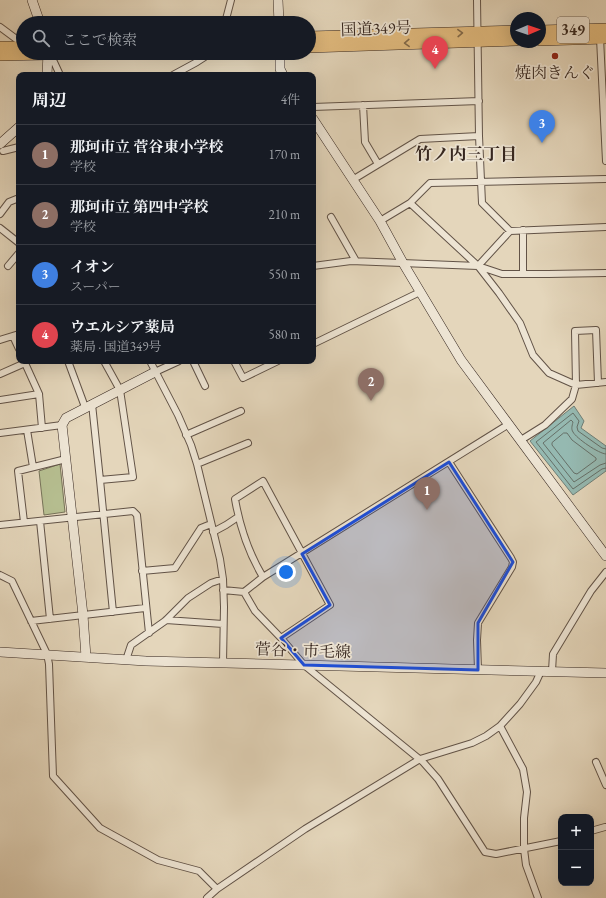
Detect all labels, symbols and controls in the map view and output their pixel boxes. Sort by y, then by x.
north arrow [510,12,546,48]
search box [16,16,316,60]
street label: 国道349号 [340,17,412,40]
road number: 349 [557,17,589,43]
icon: search [30,27,52,49]
one-way arrow [457,28,463,37]
text: ここで検索 [62,30,137,49]
pin: 4 [422,36,448,69]
one-way arrow [404,39,410,47]
marker: 焼肉きんぐ [550,51,560,61]
place label: 焼肉きんぐ [515,62,595,83]
text: 周辺 [32,89,66,111]
text: 4件 [281,91,300,108]
pin: 3 [529,110,555,143]
text: 那珂市立 菅谷東小学校 [70,137,224,156]
district label: 竹ノ内三丁目 [415,143,517,165]
text: 1 [42,146,48,163]
text: 170 m [269,146,300,163]
text: 学校 [70,158,96,175]
text: 那珂市立 第四中学校 [70,197,209,216]
text: 2 [42,206,48,223]
text: 210 m [269,206,300,223]
text: 学校 [70,218,96,235]
text: イオン [70,257,115,276]
text: 3 [42,266,48,283]
text: 550 m [269,266,300,283]
text: スーパー [70,278,121,295]
text: ウエルシア薬局 [70,317,175,336]
text: 4 [42,326,48,343]
text: 580 m [269,326,300,343]
text: 薬局 · 国道349号 [70,338,162,355]
pin: 2 [358,368,384,401]
pin: 1 [414,477,440,510]
your location [276,562,296,582]
street label: 菅谷・市毛線 [255,638,351,663]
map controls [558,814,594,886]
button: + [558,814,594,850]
button: − [558,850,594,886]

